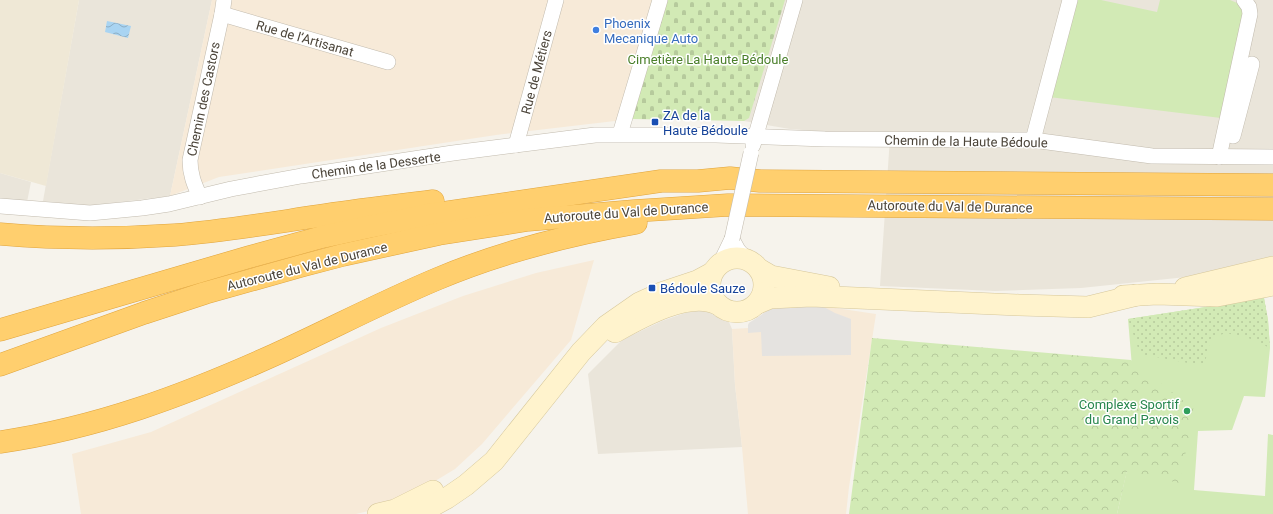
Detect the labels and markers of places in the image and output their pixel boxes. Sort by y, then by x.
place label: Phoenix Mecanique Auto [604,16,698,46]
marker: Phoenix Mecanique Auto [591,25,601,35]
place label: ZA de la Haute Bédoule [663,108,748,138]
marker: ZA de la Haute Bédoule [650,117,660,127]
place label: Bédoule Sauze [660,281,745,296]
marker: Bédoule Sauze [647,283,657,293]
place label: Complexe Sportif du Grand Pavois [1079,397,1179,427]
marker: Complexe Sportif du Grand Pavois [1182,406,1192,416]

